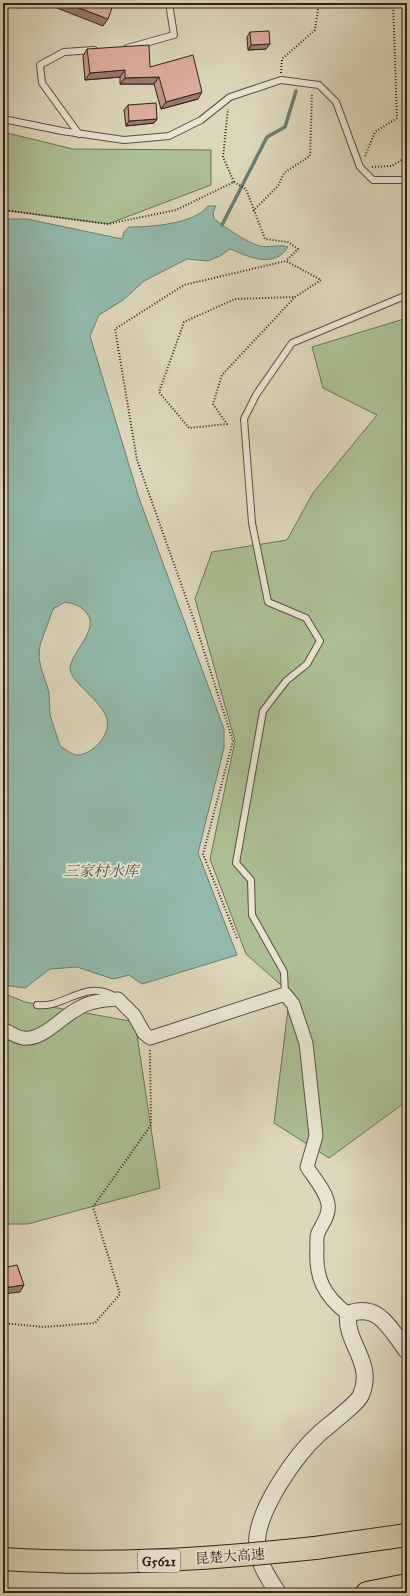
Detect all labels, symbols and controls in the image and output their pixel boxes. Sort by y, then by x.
water label: 三家村水库 [63,862,141,880]
street label: 昆楚大高速 [195,1546,266,1567]
road number: G5621 [138,1550,180,1572]

